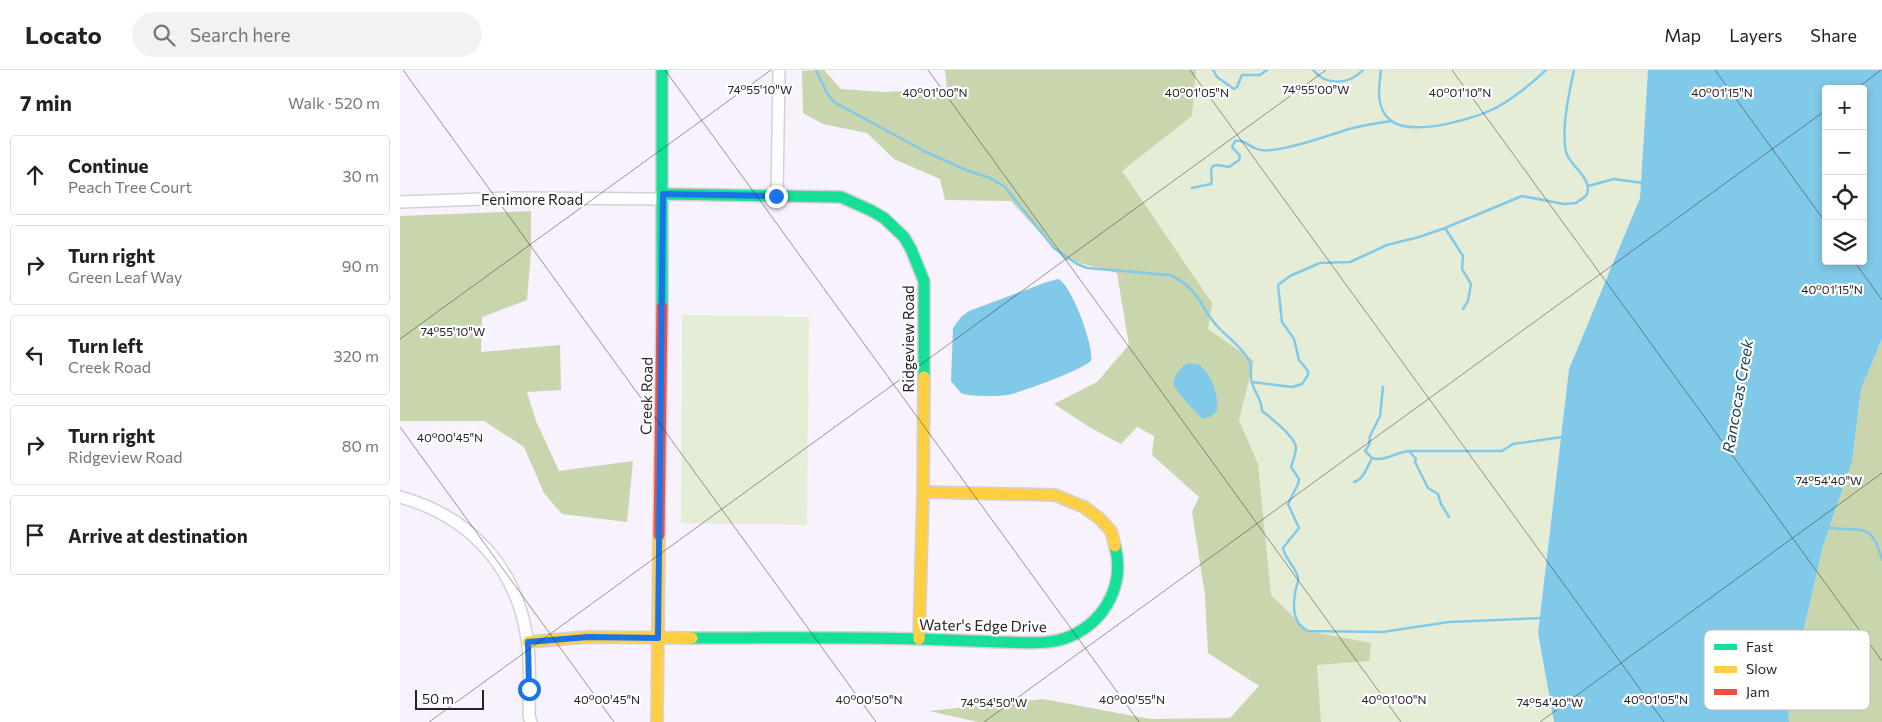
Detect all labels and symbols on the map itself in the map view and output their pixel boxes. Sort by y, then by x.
text: 74°55'10"W [728,82,792,96]
text: 74°55'00"W [1282,82,1350,96]
text: 40°01'00"N [902,85,968,99]
text: 40°01'05"N [1165,85,1229,99]
text: 40°01'10"N [1429,85,1491,99]
text: 40°01'15"N [1691,85,1753,99]
route end [765,185,788,208]
street label: Fenimore Road [481,190,583,208]
text: 40°01'15"N [1801,282,1863,296]
street label: Ridgeview Road [899,285,917,393]
text: 74°55'10"W [421,324,485,338]
water label: Rancocas Creek [1718,337,1756,454]
street label: Creek Road [636,357,656,435]
text: 40°00'45"N [417,430,483,444]
text: 74°54'40"W [1796,473,1862,487]
street label: Water's Edge Drive [919,615,1047,635]
legend [1704,630,1870,710]
text: Fast [1746,638,1773,655]
text: Slow [1746,660,1777,677]
route start [518,678,541,701]
text: Jam [1746,683,1770,700]
scale bar [415,687,484,710]
text: 40°00'45"N [574,692,640,706]
text: 40°00'50"N [836,692,902,706]
text: 40°00'55"N [1099,692,1165,706]
text: 40°01'00"N [1361,692,1427,706]
text: 40°01'05"N [1624,692,1688,706]
text: 74°54'50"W [961,695,1027,709]
text: 74°54'40"W [1517,695,1583,709]

